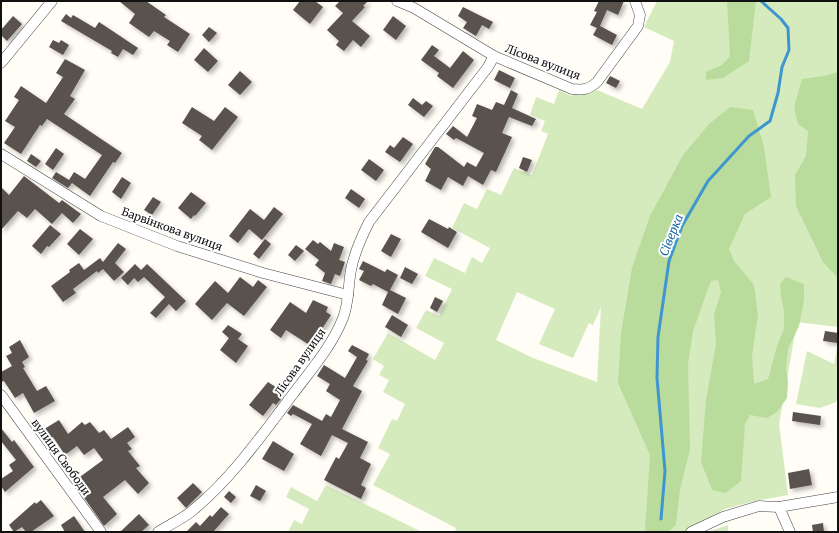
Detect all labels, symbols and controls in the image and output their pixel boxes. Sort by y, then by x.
street label: Лісова вулиця [504,41,583,83]
street label: Барвінкова вулиця [119,204,225,254]
water label: Сіверка [656,212,686,258]
street label: Лісова вулиця [272,325,329,398]
street label: вулиця Свободи [29,416,94,498]

